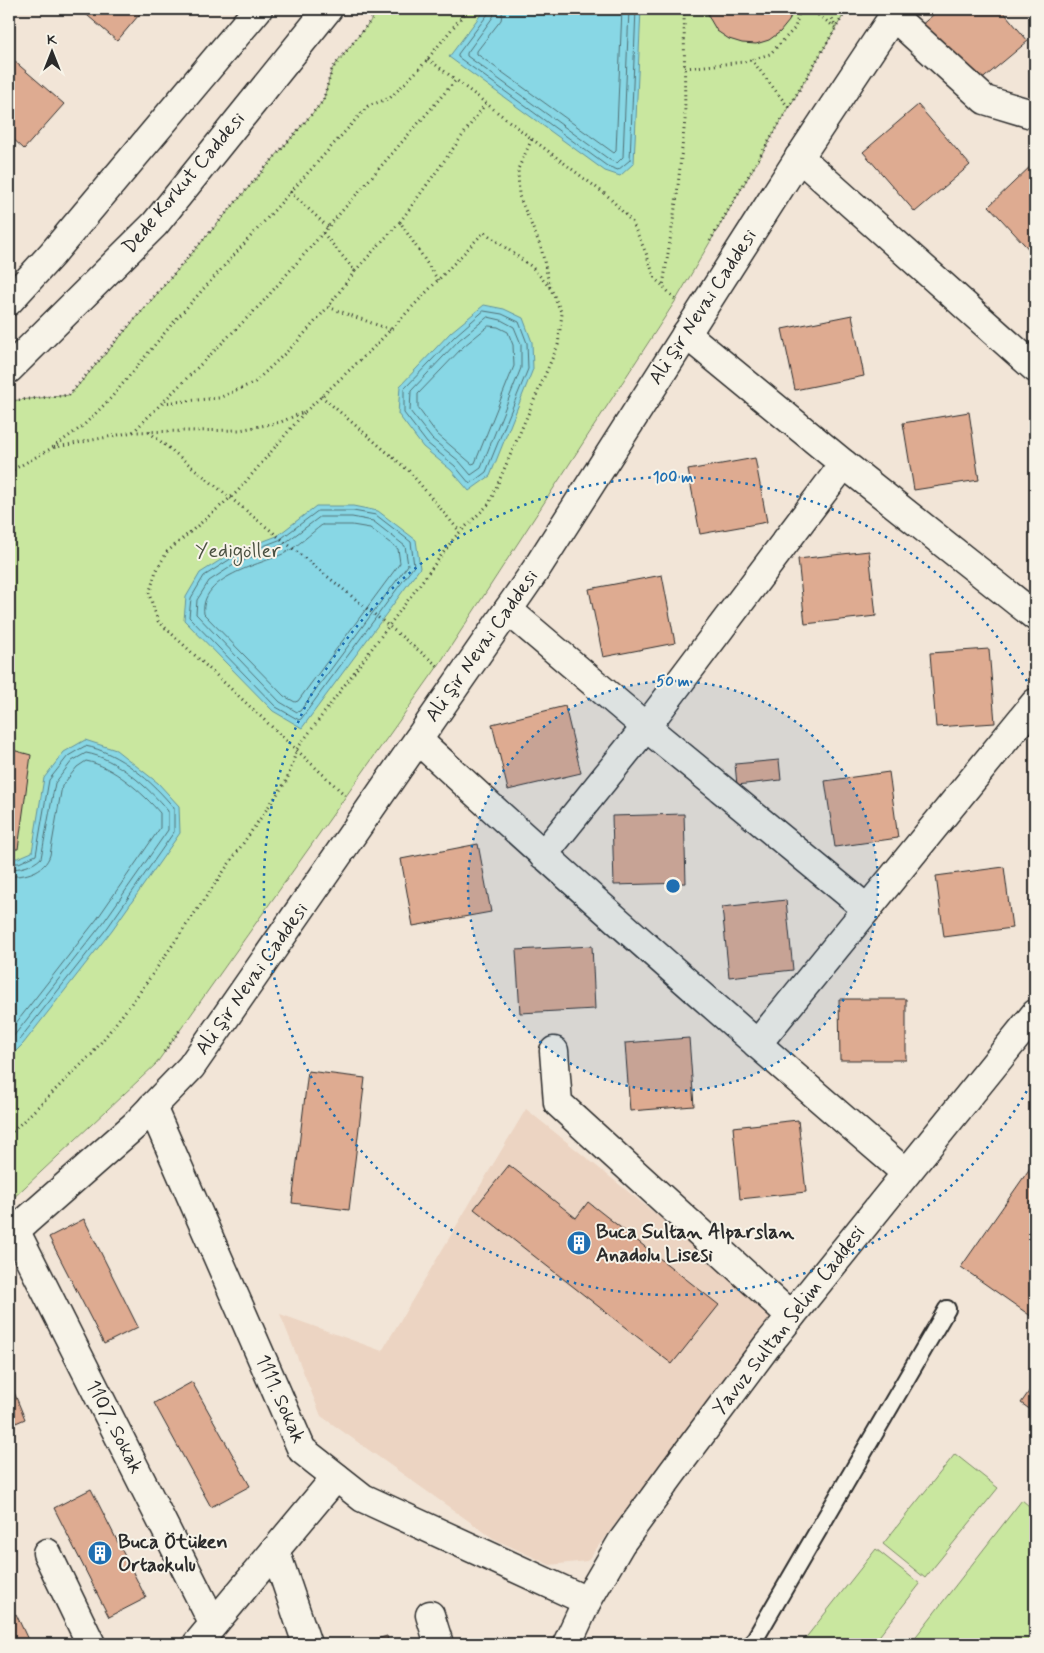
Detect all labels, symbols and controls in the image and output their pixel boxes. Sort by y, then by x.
north arrow [28,28,78,78]
text: K [47,31,58,49]
street label: Dede Korkut Caddesi [117,106,251,260]
street label: Ali Şir Nevai Caddesi [643,224,763,390]
text: 100 m [653,468,693,488]
park label: Yedigöller [195,538,281,566]
street label: Ali Şir Nevai Caddesi [419,564,545,728]
text: 50 m [656,672,690,692]
centre of rings [664,877,682,895]
street label: Ali Şir Nevai Caddesi [189,897,315,1061]
place label: Buca Sultan Alparslan Anadolu Lisesi [596,1219,794,1269]
street label: Yavuz Sultan Selim Caddesi [706,1221,872,1421]
building icon: Buca Sultan Alparslan Anadolu Lisesi [566,1230,592,1256]
street label: 1111. Sokak [248,1350,312,1448]
street label: 1107. Sokak [79,1375,149,1479]
place label: Buca Ötüken Ortaokulu [118,1529,228,1579]
building icon: Buca Ötüken Ortaokulu [87,1540,113,1566]

